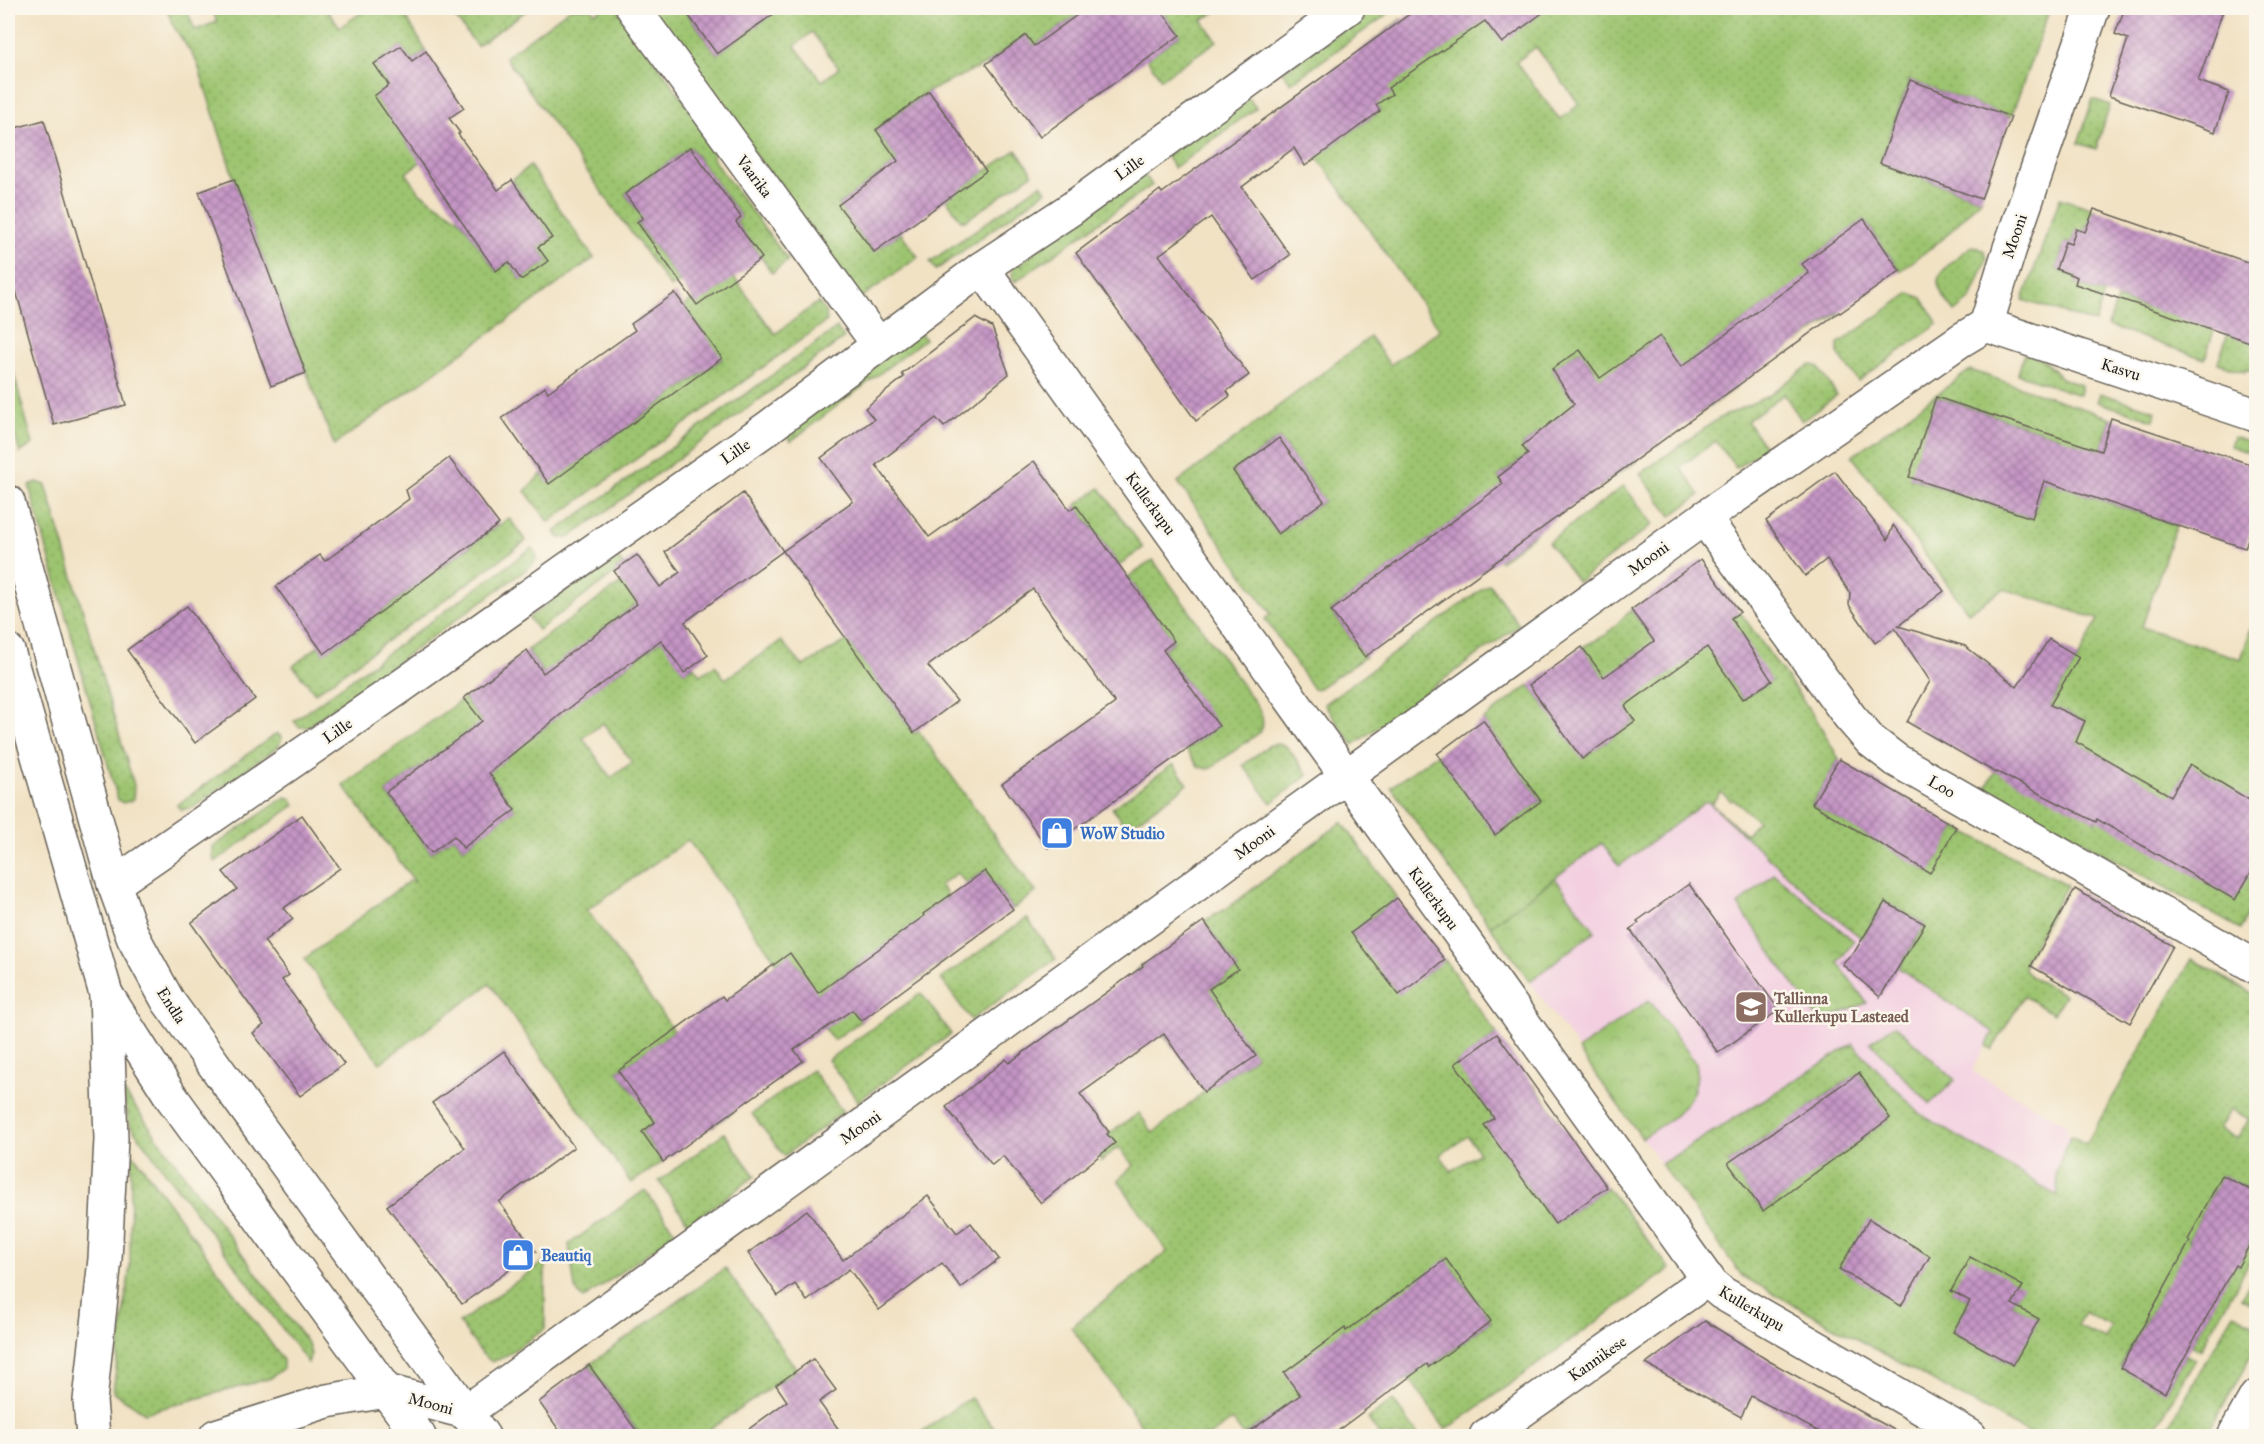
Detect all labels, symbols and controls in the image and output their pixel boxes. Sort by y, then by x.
street label: Lille [1111,150,1148,184]
street label: Vaarika [732,151,777,201]
street label: Mooni [1998,211,2031,261]
street label: Kasvu [2099,354,2143,385]
street label: Lille [717,434,754,468]
street label: Kullerkupu [1121,468,1180,539]
street label: Mooni [1624,537,1673,580]
street label: Lille [319,713,356,747]
street label: Loo [1925,771,1959,802]
shop icon: WoW Studio [1039,815,1075,851]
street label: Mooni [1230,821,1279,864]
place label: WoW Studio [1080,824,1165,843]
street label: Kullerkupu [1404,863,1463,934]
street label: Endla [153,984,190,1027]
school or university icon: Tallinna Kullerkupu Lasteaed [1733,989,1769,1025]
place label: Tallinna Kullerkupu Lasteaed [1773,989,1910,1027]
street label: Mooni [836,1106,885,1148]
shop icon: Beautiq [500,1237,536,1273]
place label: Beautiq [541,1246,593,1266]
street label: Kullerkupu [1715,1281,1788,1336]
street label: Kannikese [1565,1331,1630,1385]
street label: Mooni [406,1388,456,1419]

